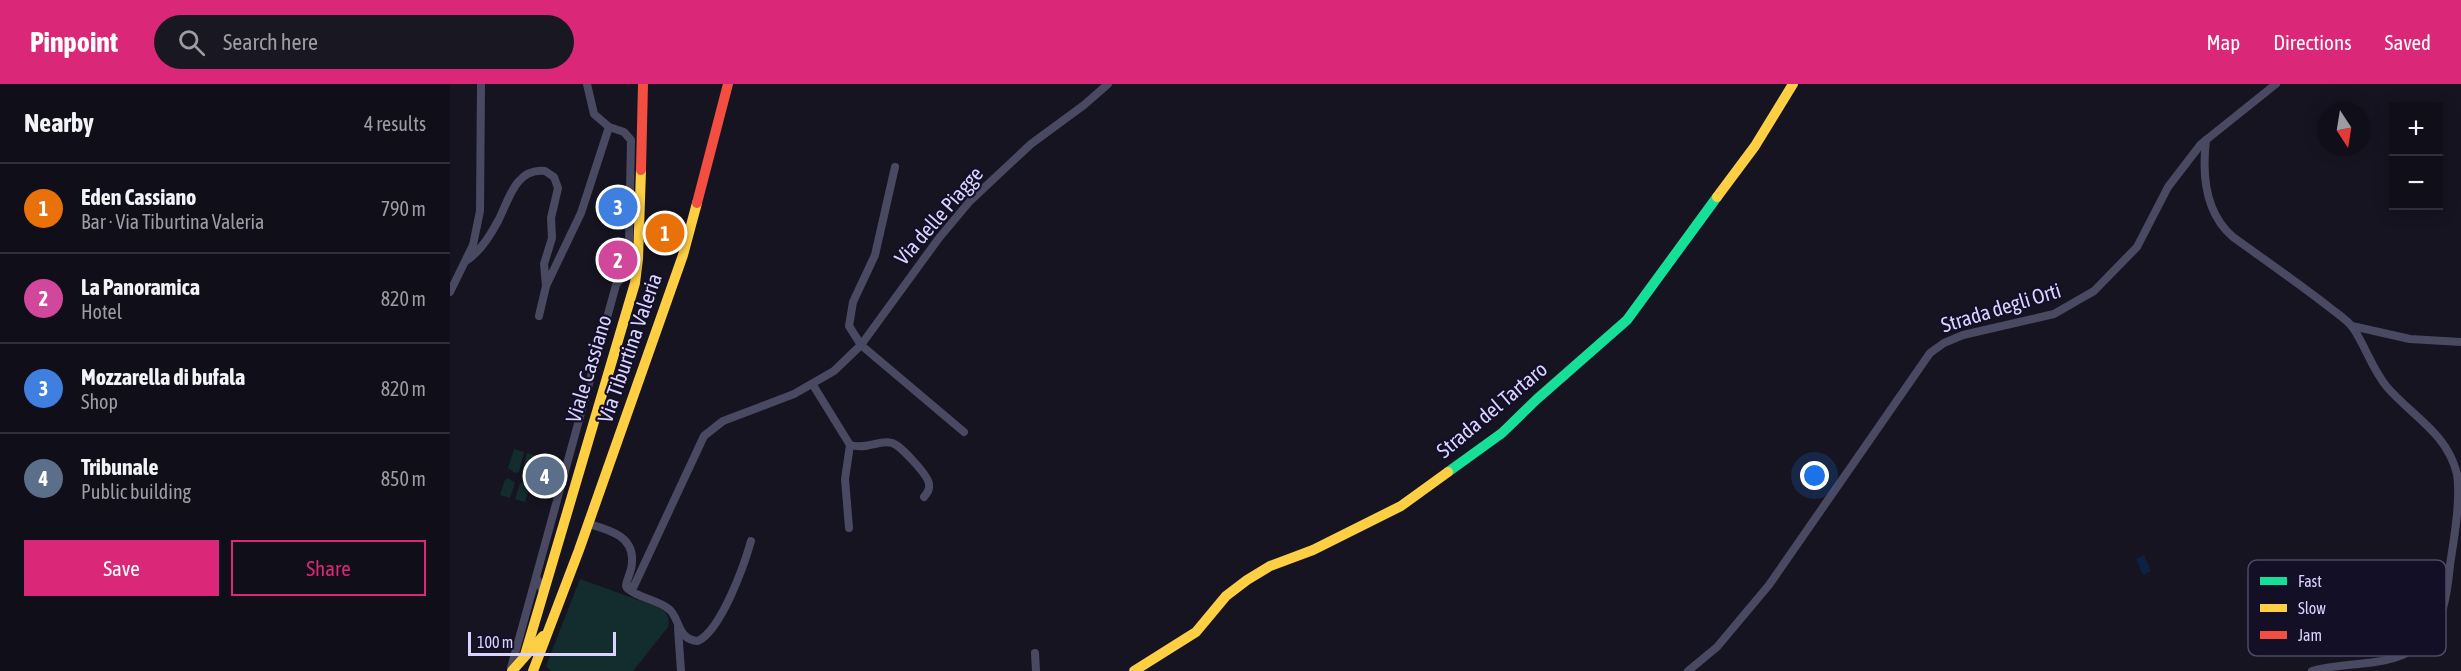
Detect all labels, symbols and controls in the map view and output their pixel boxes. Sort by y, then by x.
search box [154,15,574,69]
text: Pinpoint [30,26,118,58]
icon: search [175,26,208,59]
text: Search here [223,29,318,55]
text: Map [2206,30,2240,54]
text: Directions [2273,30,2352,54]
text: Saved [2385,30,2431,54]
north arrow [2317,102,2371,156]
map controls [2389,102,2443,210]
button: + [2389,102,2443,156]
text: Nearby [24,108,94,138]
text: 4 results [364,112,426,135]
button: − [2389,156,2443,210]
street label: Via delle Piagge [889,162,987,269]
text: Eden Cassiano [81,184,196,210]
pin: 3 [598,184,638,230]
text: 1 [39,197,48,220]
text: 790 m [381,197,426,220]
text: Bar · Via Tiburtina Valeria [81,210,264,233]
pin: 1 [646,210,684,256]
pin: 2 [598,238,638,282]
street label: Via Tiburtina Valeria [592,270,666,425]
text: La Panoramica [81,274,200,300]
street label: Strada degli Orti [1938,277,2063,337]
text: 2 [39,287,48,310]
text: 820 m [381,287,426,310]
text: Hotel [81,300,122,323]
street label: Viale Cassiano [560,312,616,425]
street label: Strada del Tartaro [1431,356,1551,462]
text: Mozzarella di bufala [81,364,245,390]
text: 3 [39,377,48,400]
text: 820 m [381,377,426,400]
text: Shop [81,390,118,413]
text: Tribunale [81,454,158,480]
pin: 4 [526,454,565,498]
your location [1800,461,1829,490]
text: 4 [39,467,48,490]
text: 850 m [381,467,426,490]
text: Public building [81,480,191,503]
button: Save [24,540,219,596]
button: Share [231,540,426,596]
legend [2248,560,2446,656]
text: Fast [2298,572,2322,590]
text: Slow [2298,599,2326,617]
text: Jam [2298,626,2322,644]
scale bar [468,629,616,656]
text: 100 m [477,633,513,651]

